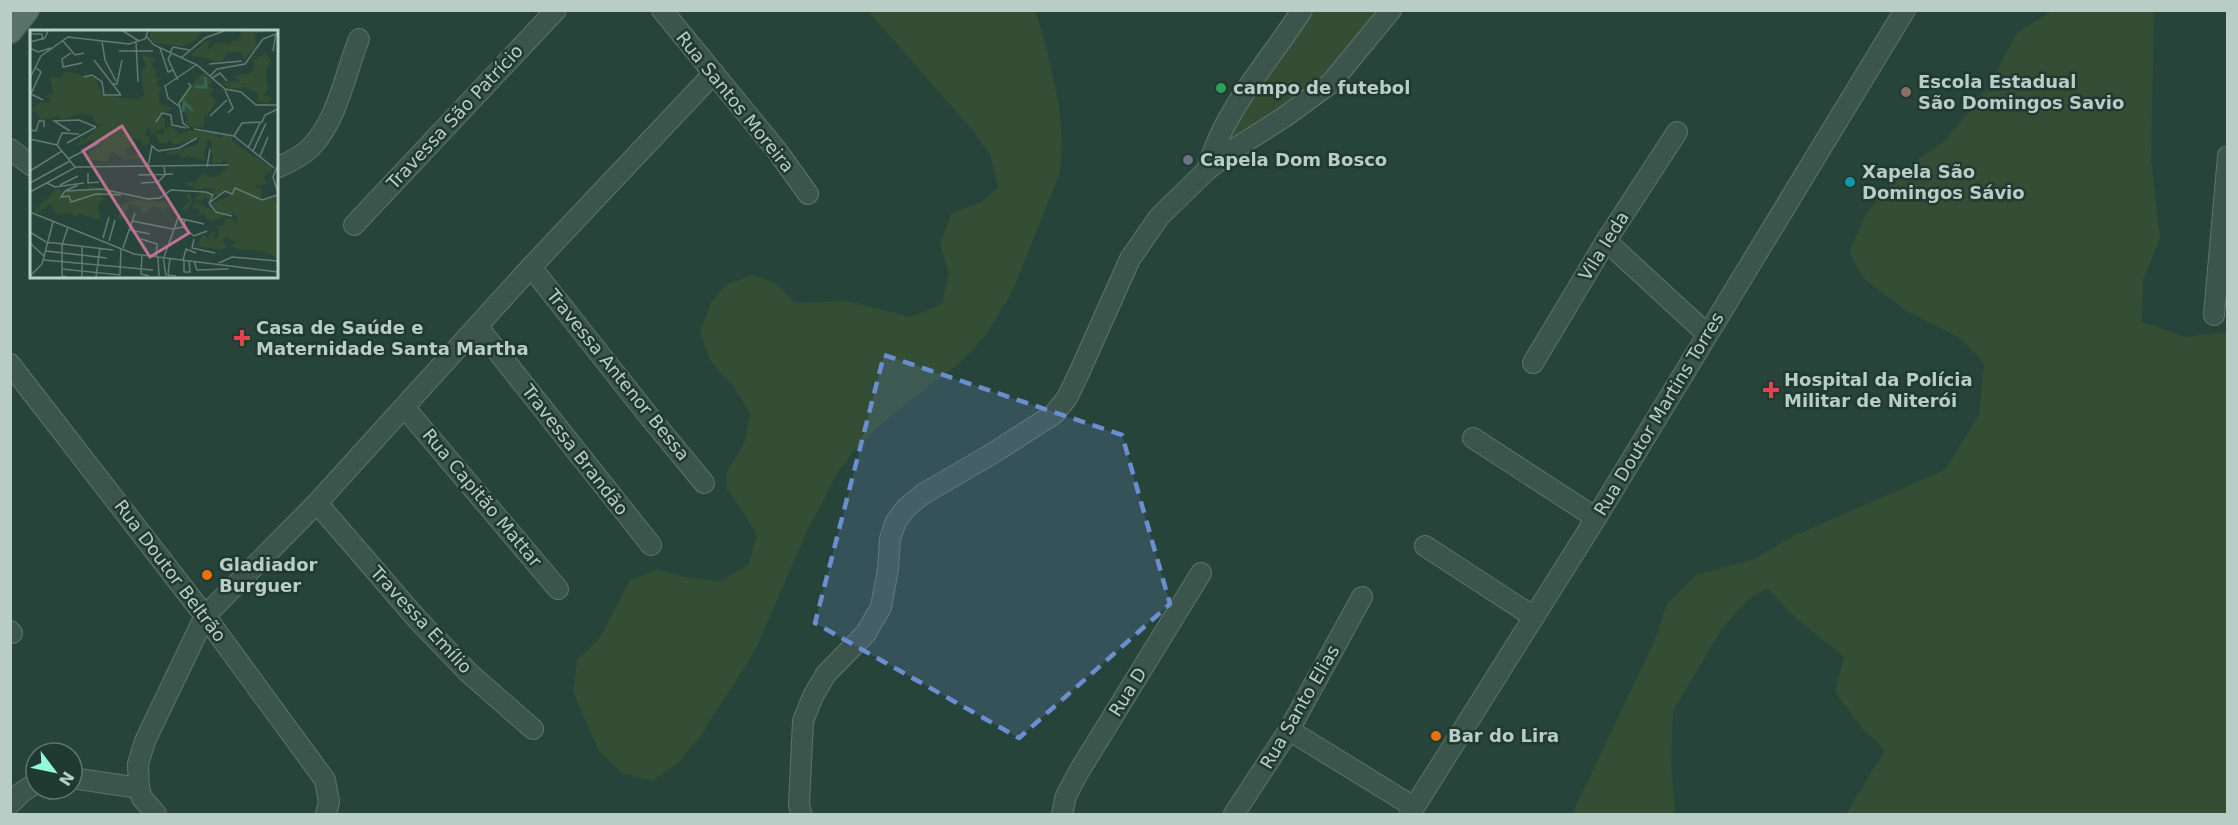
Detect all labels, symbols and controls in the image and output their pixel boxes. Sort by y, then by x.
street label: Rua Santos Moreira [672,27,799,176]
inset map [30,30,278,278]
street label: Travessa São Patrício [382,40,527,194]
place label: Escola Estadual São Domingos Savio [1918,71,2124,113]
place label: campo de futebol [1233,77,1410,98]
marker: campo de futebol [1214,81,1228,95]
marker: Escola Estadual São Domingos Savio [1899,85,1913,99]
place label: Capela Dom Bosco [1200,149,1387,170]
marker: Capela Dom Bosco [1181,153,1195,167]
place label: Xapela São Domingos Sávio [1862,161,2025,203]
marker: Xapela São Domingos Sávio [1843,175,1857,189]
street label: Vila Ieda [1574,207,1633,284]
street label: Travessa Antenor Bessa [542,284,694,465]
street label: Rua Doutor Martins Torres [1589,308,1728,519]
place label: Casa de Saúde e Maternidade Santa Martha [256,317,529,359]
marker: Casa de Saúde e Maternidade Santa Martha [233,329,251,347]
place label: Hospital da Polícia Militar de Niterói [1784,369,1973,411]
street label: Travessa Brandão [517,380,633,519]
marker: Hospital da Polícia Militar de Niterói [1762,381,1780,399]
street label: Rua Capitão Mattar [418,424,547,571]
street label: Rua Doutor Beltrão [110,496,231,646]
place label: Gladiador Burguer [219,554,318,596]
street label: Travessa Emílio [366,561,476,678]
marker: Gladiador Burguer [200,568,214,582]
street label: Rua Santo Elias [1256,641,1343,772]
street label: Rua D [1104,663,1151,720]
place label: Bar do Lira [1448,725,1559,746]
marker: Bar do Lira [1429,729,1443,743]
north arrow [24,741,84,801]
text: N [55,768,78,789]

